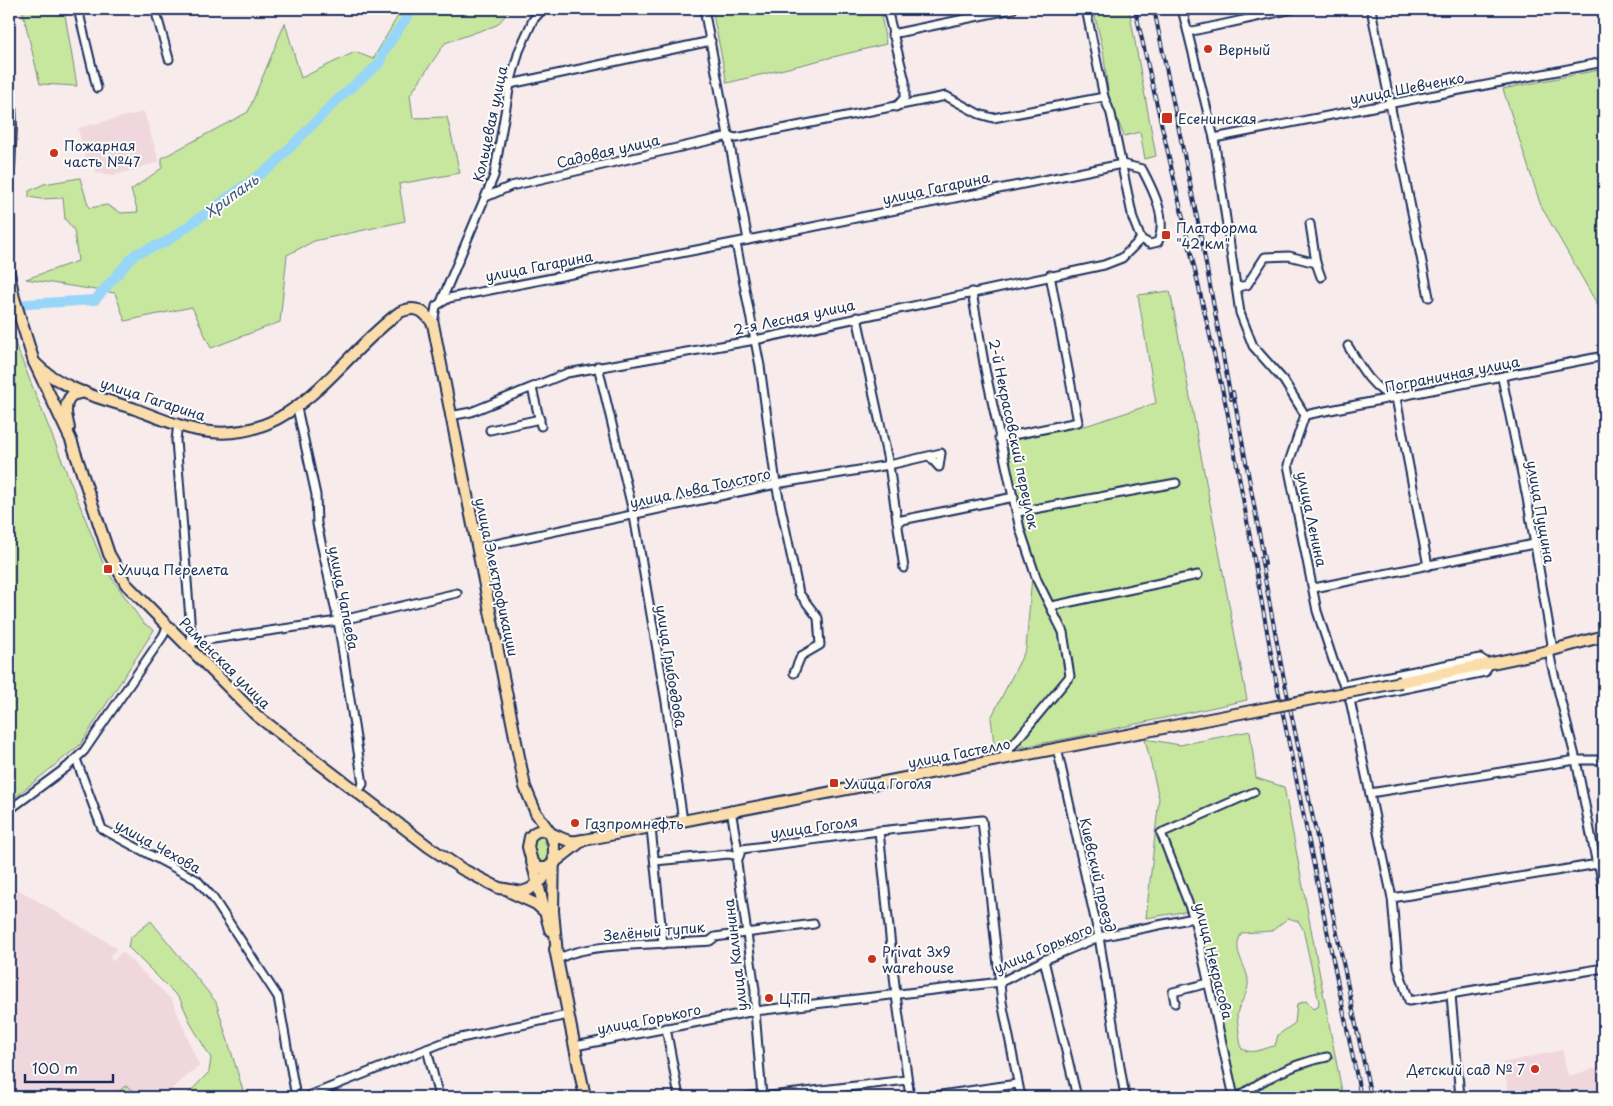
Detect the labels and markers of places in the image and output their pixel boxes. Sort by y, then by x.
place label: Верный [1218,39,1271,60]
marker: Верный [1202,43,1214,55]
place label: Есенинская [1178,108,1257,129]
marker: Есенинская [1160,111,1174,125]
place label: Пожарная часть №47 [64,135,141,172]
marker: Пожарная часть №47 [48,147,60,159]
place label: Платформа "42 км" [1176,217,1258,254]
marker: Платформа "42 км" [1160,229,1172,241]
place label: Улица Перелета [118,559,229,580]
marker: Улица Перелета [102,563,114,575]
place label: Улица Гоголя [844,773,932,794]
marker: Улица Гоголя [828,777,840,789]
place label: Газпромнефть [585,813,684,834]
marker: Газпромнефть [569,817,581,829]
place label: Privat 3x9 warehouse [882,941,954,978]
marker: Privat 3x9 warehouse [866,953,878,965]
place label: ЦТП [779,988,811,1009]
marker: ЦТП [763,992,775,1004]
place label: Детский сад № 7 [1406,1059,1525,1080]
marker: Детский сад № 7 [1529,1063,1541,1075]

